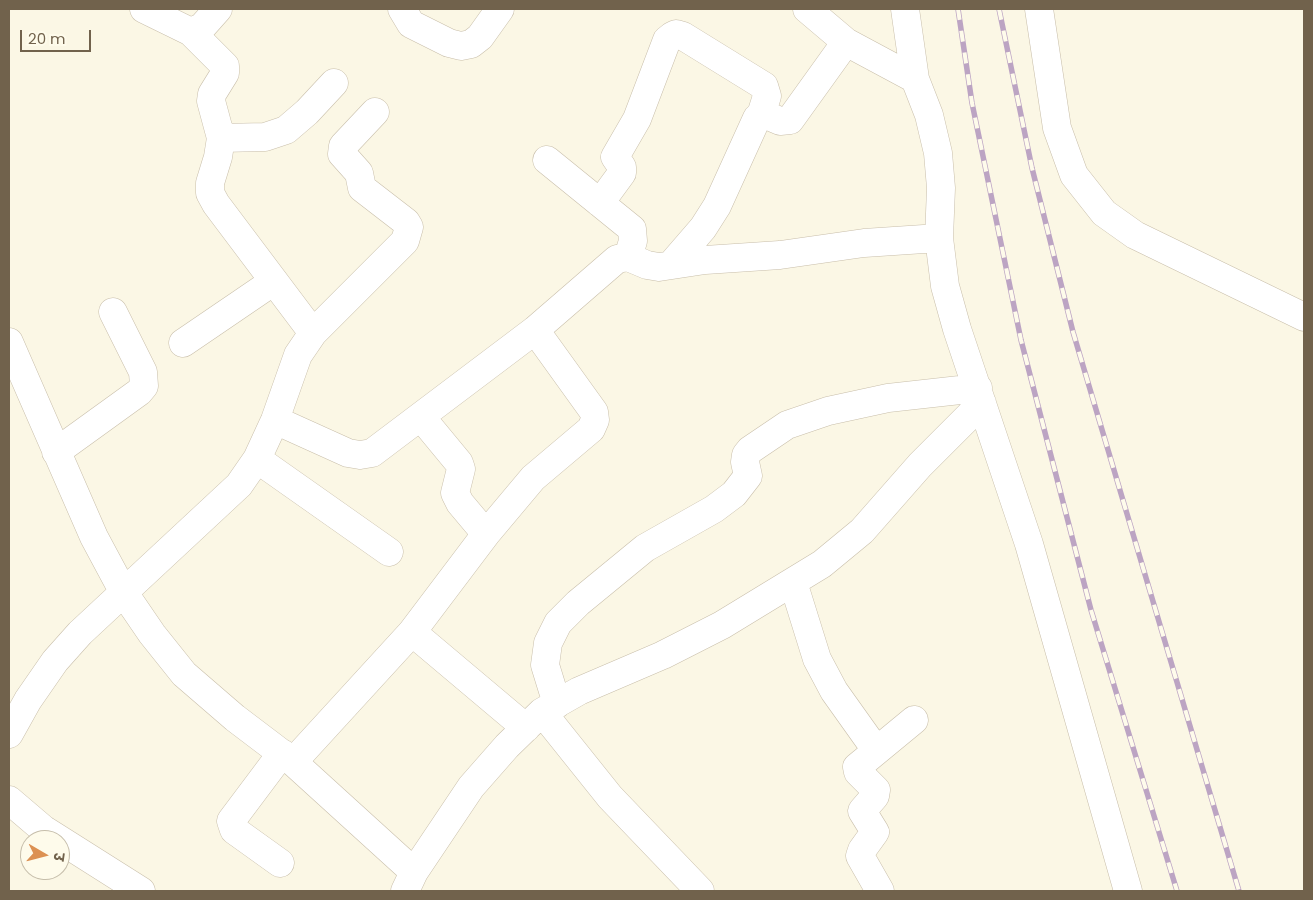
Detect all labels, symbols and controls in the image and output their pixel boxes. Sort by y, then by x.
scale bar [22,20,94,52]
text: 20 m [28,28,66,49]
north arrow [20,830,70,880]
text: उ [48,852,69,862]

